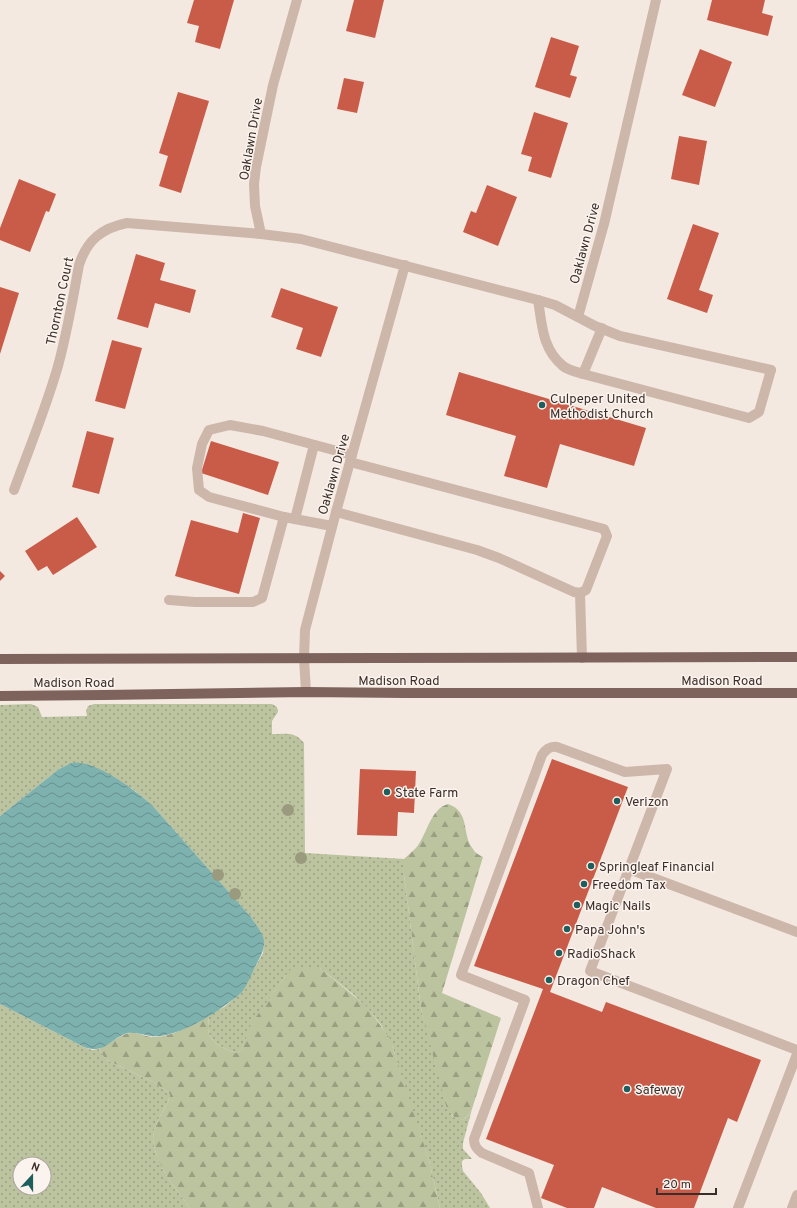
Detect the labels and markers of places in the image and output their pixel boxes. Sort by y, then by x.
place label: Culpeper United Methodist Church [550,392,653,423]
marker: Culpeper United Methodist Church [537,400,547,410]
place label: State Farm [395,786,458,802]
marker: State Farm [382,787,392,797]
place label: Verizon [625,795,669,811]
marker: Verizon [612,796,622,806]
place label: Springleaf Financial [599,860,714,876]
marker: Springleaf Financial [586,861,596,871]
place label: Freedom Tax [592,878,666,894]
marker: Freedom Tax [579,879,589,889]
place label: Magic Nails [585,899,651,915]
marker: Magic Nails [572,900,582,910]
place label: Papa John's [575,923,645,939]
marker: Papa John's [562,924,572,934]
place label: RadioShack [567,947,636,963]
marker: RadioShack [554,948,564,958]
place label: Dragon Chef [557,974,630,990]
marker: Dragon Chef [544,975,554,985]
place label: Safeway [635,1083,683,1099]
marker: Safeway [622,1084,632,1094]

